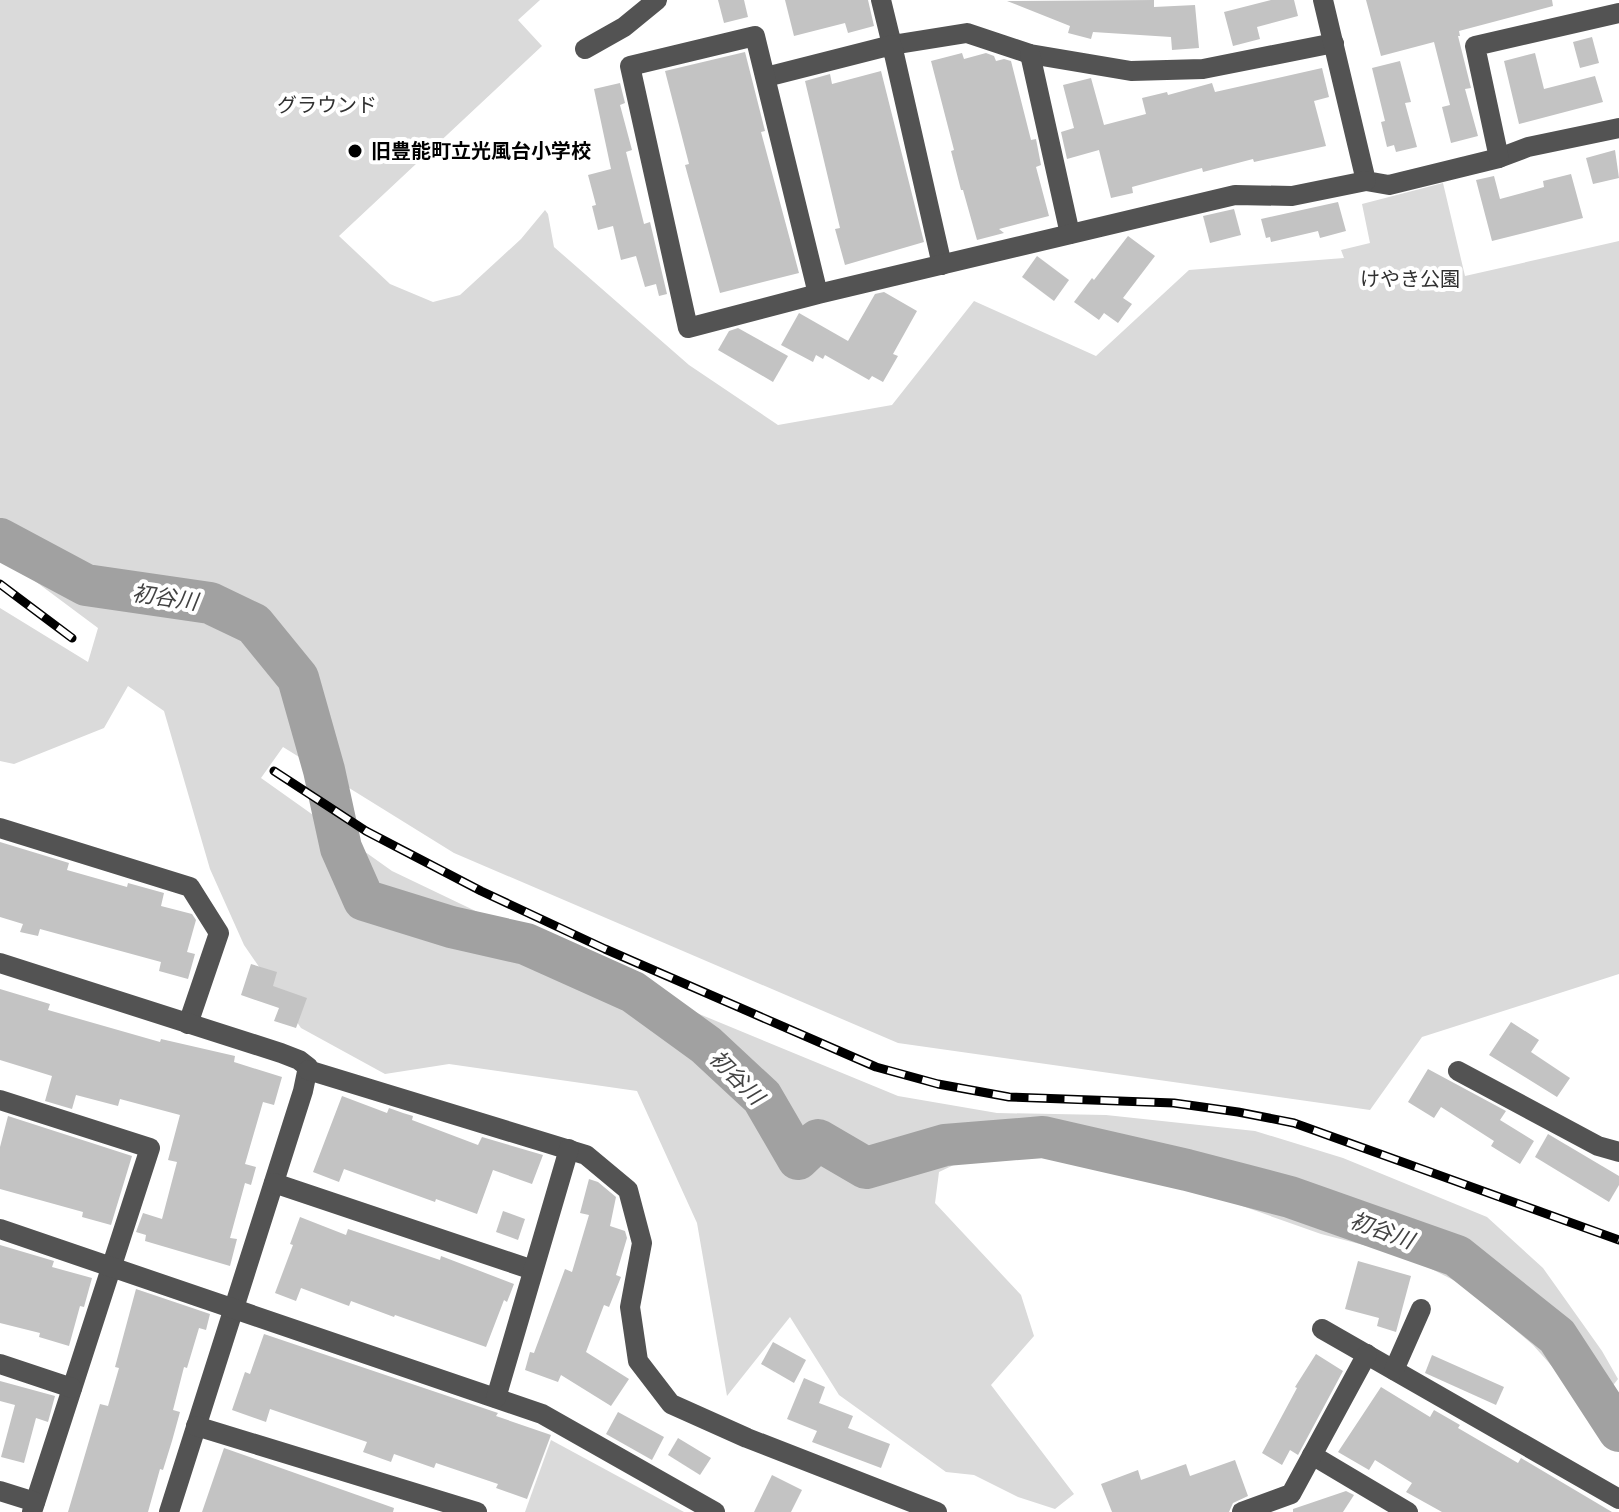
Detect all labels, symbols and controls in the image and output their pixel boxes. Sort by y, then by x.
park label: グラウンド [277,92,377,116]
place label: 旧豊能町立光風台小学校 [371,138,591,162]
marker: 旧豊能町立光風台小学校 [346,142,364,160]
park label: けやき公園 [1360,266,1460,290]
water label: 初谷川 [131,579,202,614]
water label: 初谷川 [705,1044,772,1110]
water label: 初谷川 [1347,1206,1420,1253]

